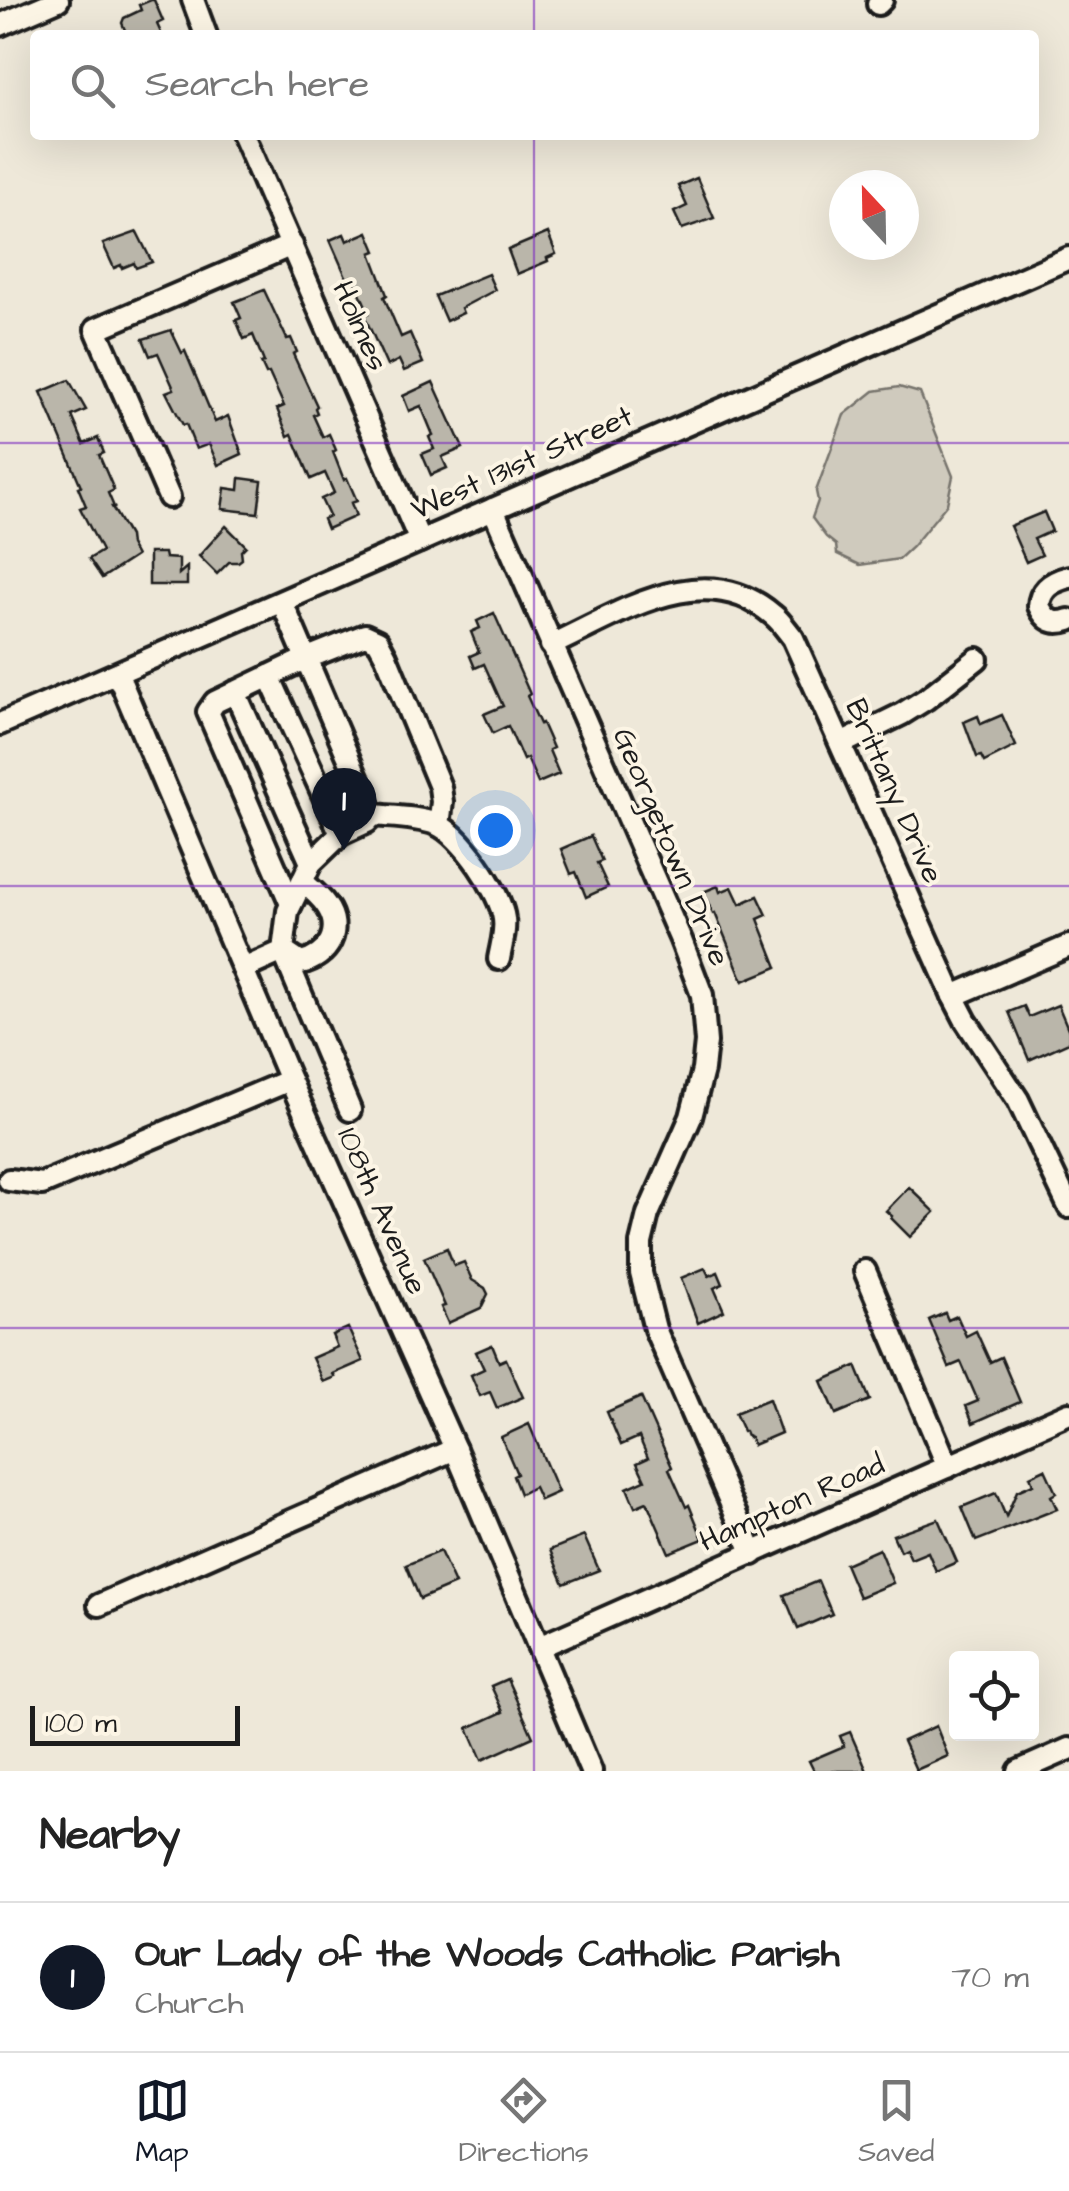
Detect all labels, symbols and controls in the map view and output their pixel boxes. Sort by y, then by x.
search box [30,30,1039,140]
icon: search [65,58,120,113]
text: Search here [145,59,369,111]
north arrow [829,170,919,260]
street label: Holmes [322,274,398,378]
street label: West 131st Street [405,395,639,531]
street label: Brittany Drive [834,692,953,890]
street label: Georgetown Drive [601,722,740,973]
pin: 1 [312,768,376,850]
your location [470,805,521,856]
street label: 108th Avenue [326,1121,438,1301]
street label: Hampton Road [693,1443,891,1563]
map controls [949,1651,1039,1741]
button: locate [949,1651,1039,1741]
scale bar [30,1701,240,1746]
text: 100 m [45,1704,117,1743]
text: Nearby [40,1807,180,1865]
text: Our Lady of the Woods Catholic Parish [135,1929,839,1981]
text: 1 [70,1955,75,2000]
text: 70 m [951,1955,1029,2000]
text: Church [135,1981,244,2026]
tab: Map [135,2073,190,2172]
tab: Directions [459,2073,589,2172]
tab: Saved [858,2073,934,2172]

